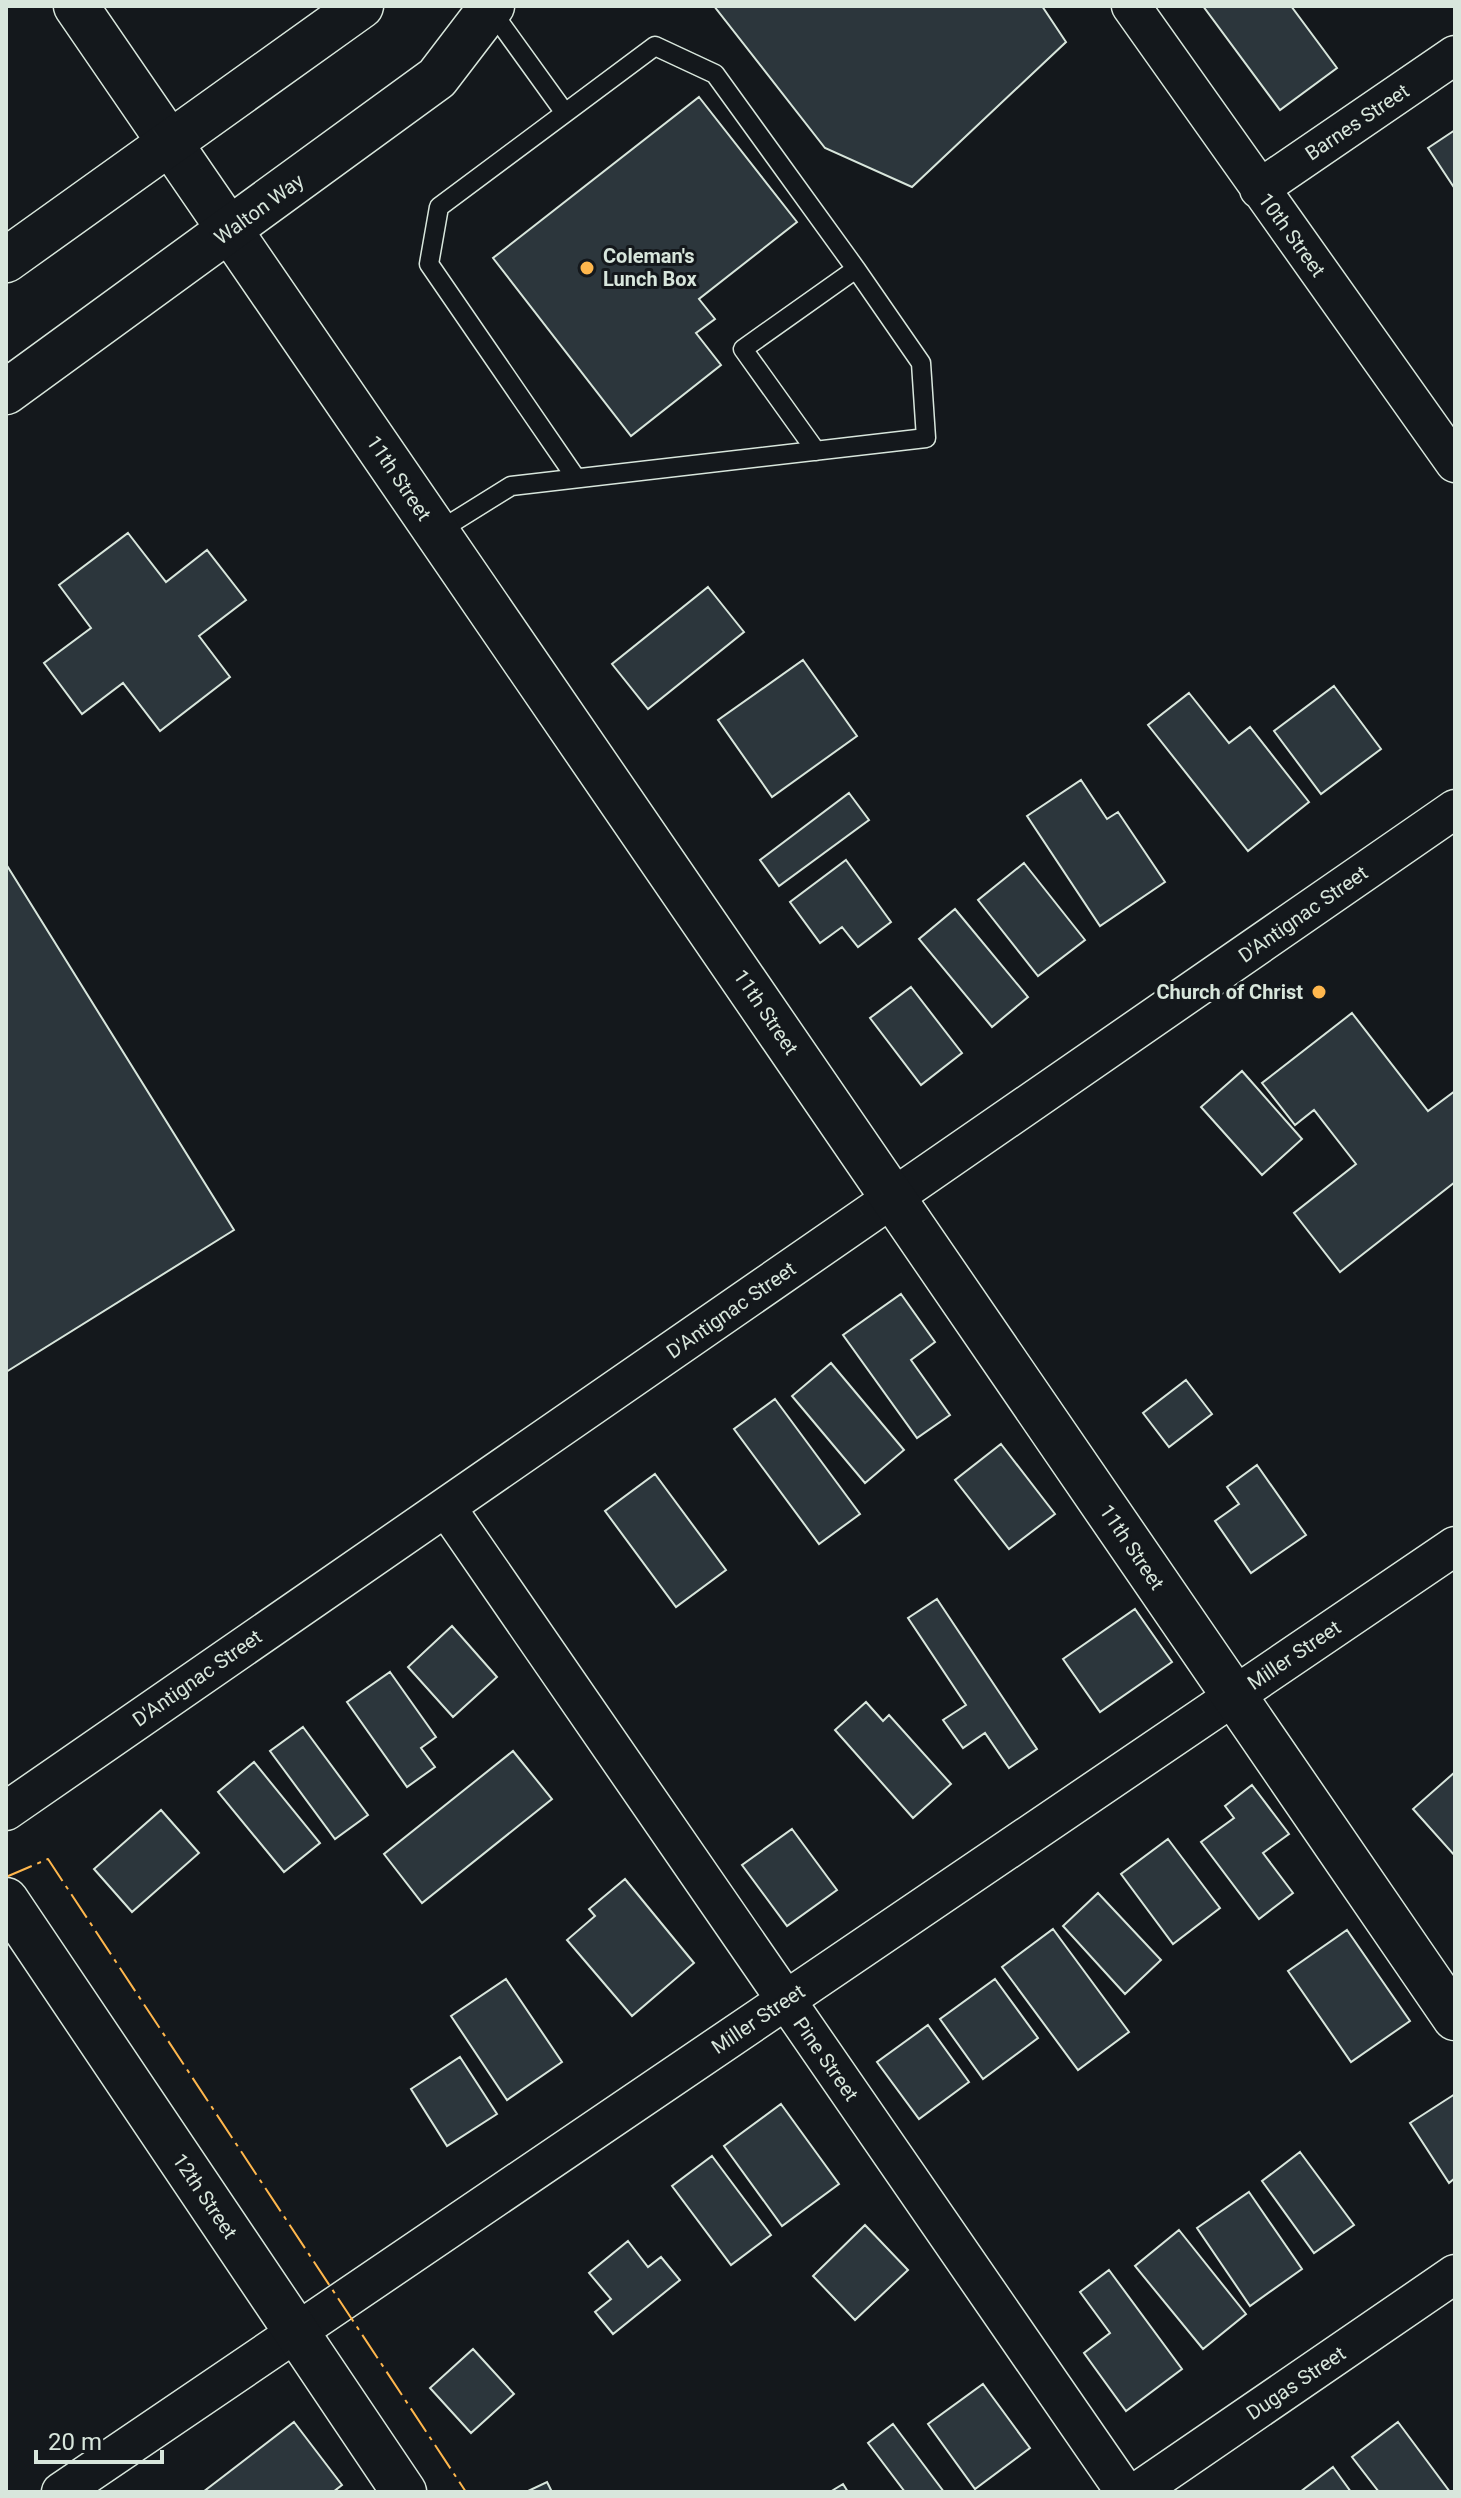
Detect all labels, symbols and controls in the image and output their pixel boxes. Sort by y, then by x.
street label: Barnes Street [1301,79,1413,165]
street label: Walton Way [210,168,309,249]
street label: 10th Street [1254,188,1330,282]
place label: Coleman's Lunch Box [603,244,697,291]
marker: Coleman's Lunch Box [578,259,596,277]
street label: 11th Street [362,431,436,525]
street label: D'Antignac Street [1234,860,1372,968]
street label: 11th Street [729,965,803,1059]
place label: Church of Christ [1156,980,1303,1004]
marker: Church of Christ [1310,983,1328,1001]
street label: D'Antignac Street [662,1256,800,1364]
street label: 11th Street [1095,1500,1169,1594]
street label: Miller Street [1243,1615,1345,1695]
street label: D'Antignac Street [128,1624,266,1732]
street label: Miller Street [707,1979,809,2059]
street label: Pine Street [788,2012,864,2106]
street label: 12th Street [168,2149,242,2243]
street label: Dugas Street [1242,2341,1350,2425]
scale bar [36,2414,162,2464]
text: 20 m [48,2428,102,2456]

